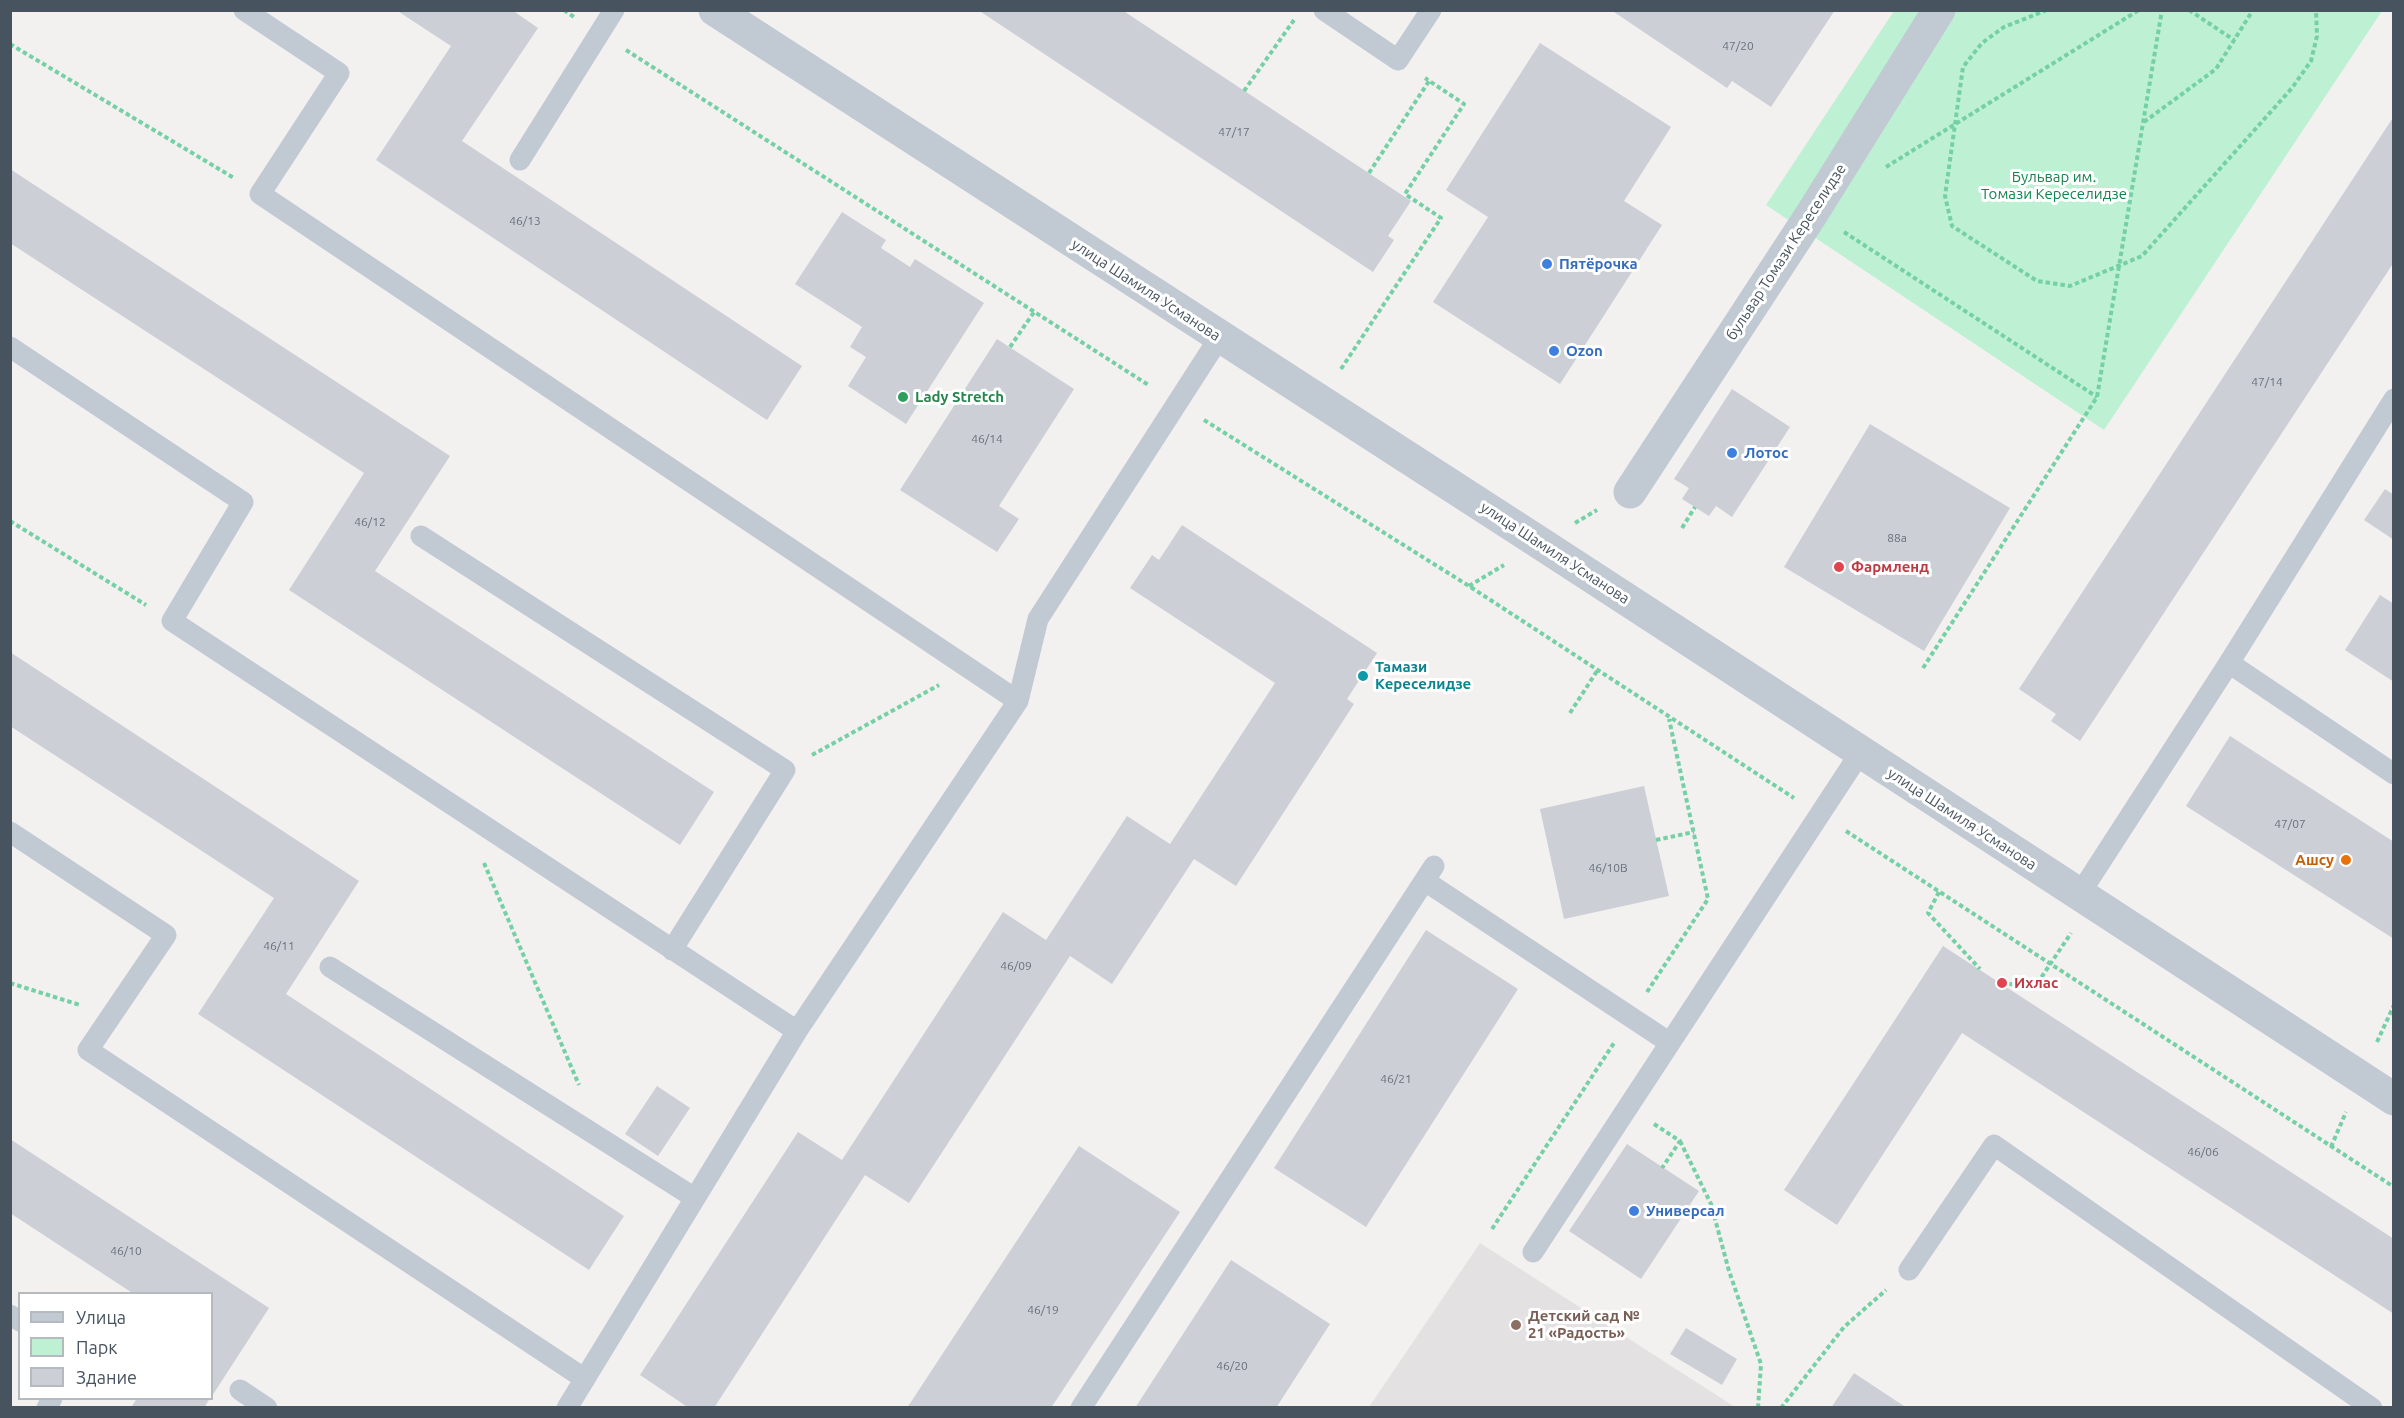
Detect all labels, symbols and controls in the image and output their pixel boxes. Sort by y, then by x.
house number: 47/20 [1722,39,1754,53]
house number: 47/17 [1218,125,1250,139]
street label: бульвар Томази Кереселидзе [1722,161,1850,343]
park label: Бульвар им. Томази Кереселидзе [1981,168,2127,203]
house number: 46/13 [509,214,541,228]
street label: улица Шамиля Усманова [1068,235,1224,345]
place label: Пятёрочка [1559,255,1638,273]
marker: Пятёрочка [1540,257,1554,271]
place label: Ozon [1566,342,1603,360]
marker: Ozon [1547,344,1561,358]
house number: 47/14 [2251,375,2283,389]
place label: Lady Stretch [915,388,1004,406]
marker: Lady Stretch [896,390,910,404]
house number: 46/14 [971,432,1003,446]
place label: Лотос [1744,444,1788,462]
marker: Лотос [1725,446,1739,460]
street label: улица Шамиля Усманова [1477,498,1633,608]
house number: 46/12 [354,515,386,529]
house number: 88а [1887,531,1907,545]
place label: Фармленд [1851,558,1929,576]
marker: Фармленд [1832,560,1846,574]
place label: Тамази Кереселидзе [1375,658,1471,693]
marker: Тамази Кереселидзе [1356,669,1370,683]
street label: улица Шамиля Усманова [1884,764,2040,874]
house number: 47/07 [2274,817,2306,831]
place label: Ашсу [2295,851,2334,869]
marker: Ашсу [2339,853,2353,867]
house number: 46/10В [1588,861,1628,875]
house number: 46/11 [263,939,295,953]
house number: 46/09 [1000,959,1032,973]
place label: Ихлас [2014,974,2058,992]
marker: Ихлас [1995,976,2009,990]
house number: 46/21 [1380,1072,1412,1086]
house number: 46/06 [2187,1145,2219,1159]
place label: Универсал [1646,1202,1724,1220]
marker: Универсал [1627,1204,1641,1218]
house number: 46/10 [110,1244,142,1258]
legend [18,1292,213,1400]
house number: 46/19 [1027,1303,1059,1317]
text: Улица [76,1307,126,1327]
place label: Детский сад № 21 «Радость» [1528,1307,1640,1342]
marker: Детский сад № 21 «Радость» [1509,1318,1523,1332]
text: Парк [76,1337,117,1357]
house number: 46/20 [1216,1359,1248,1373]
text: Здание [76,1367,137,1387]

